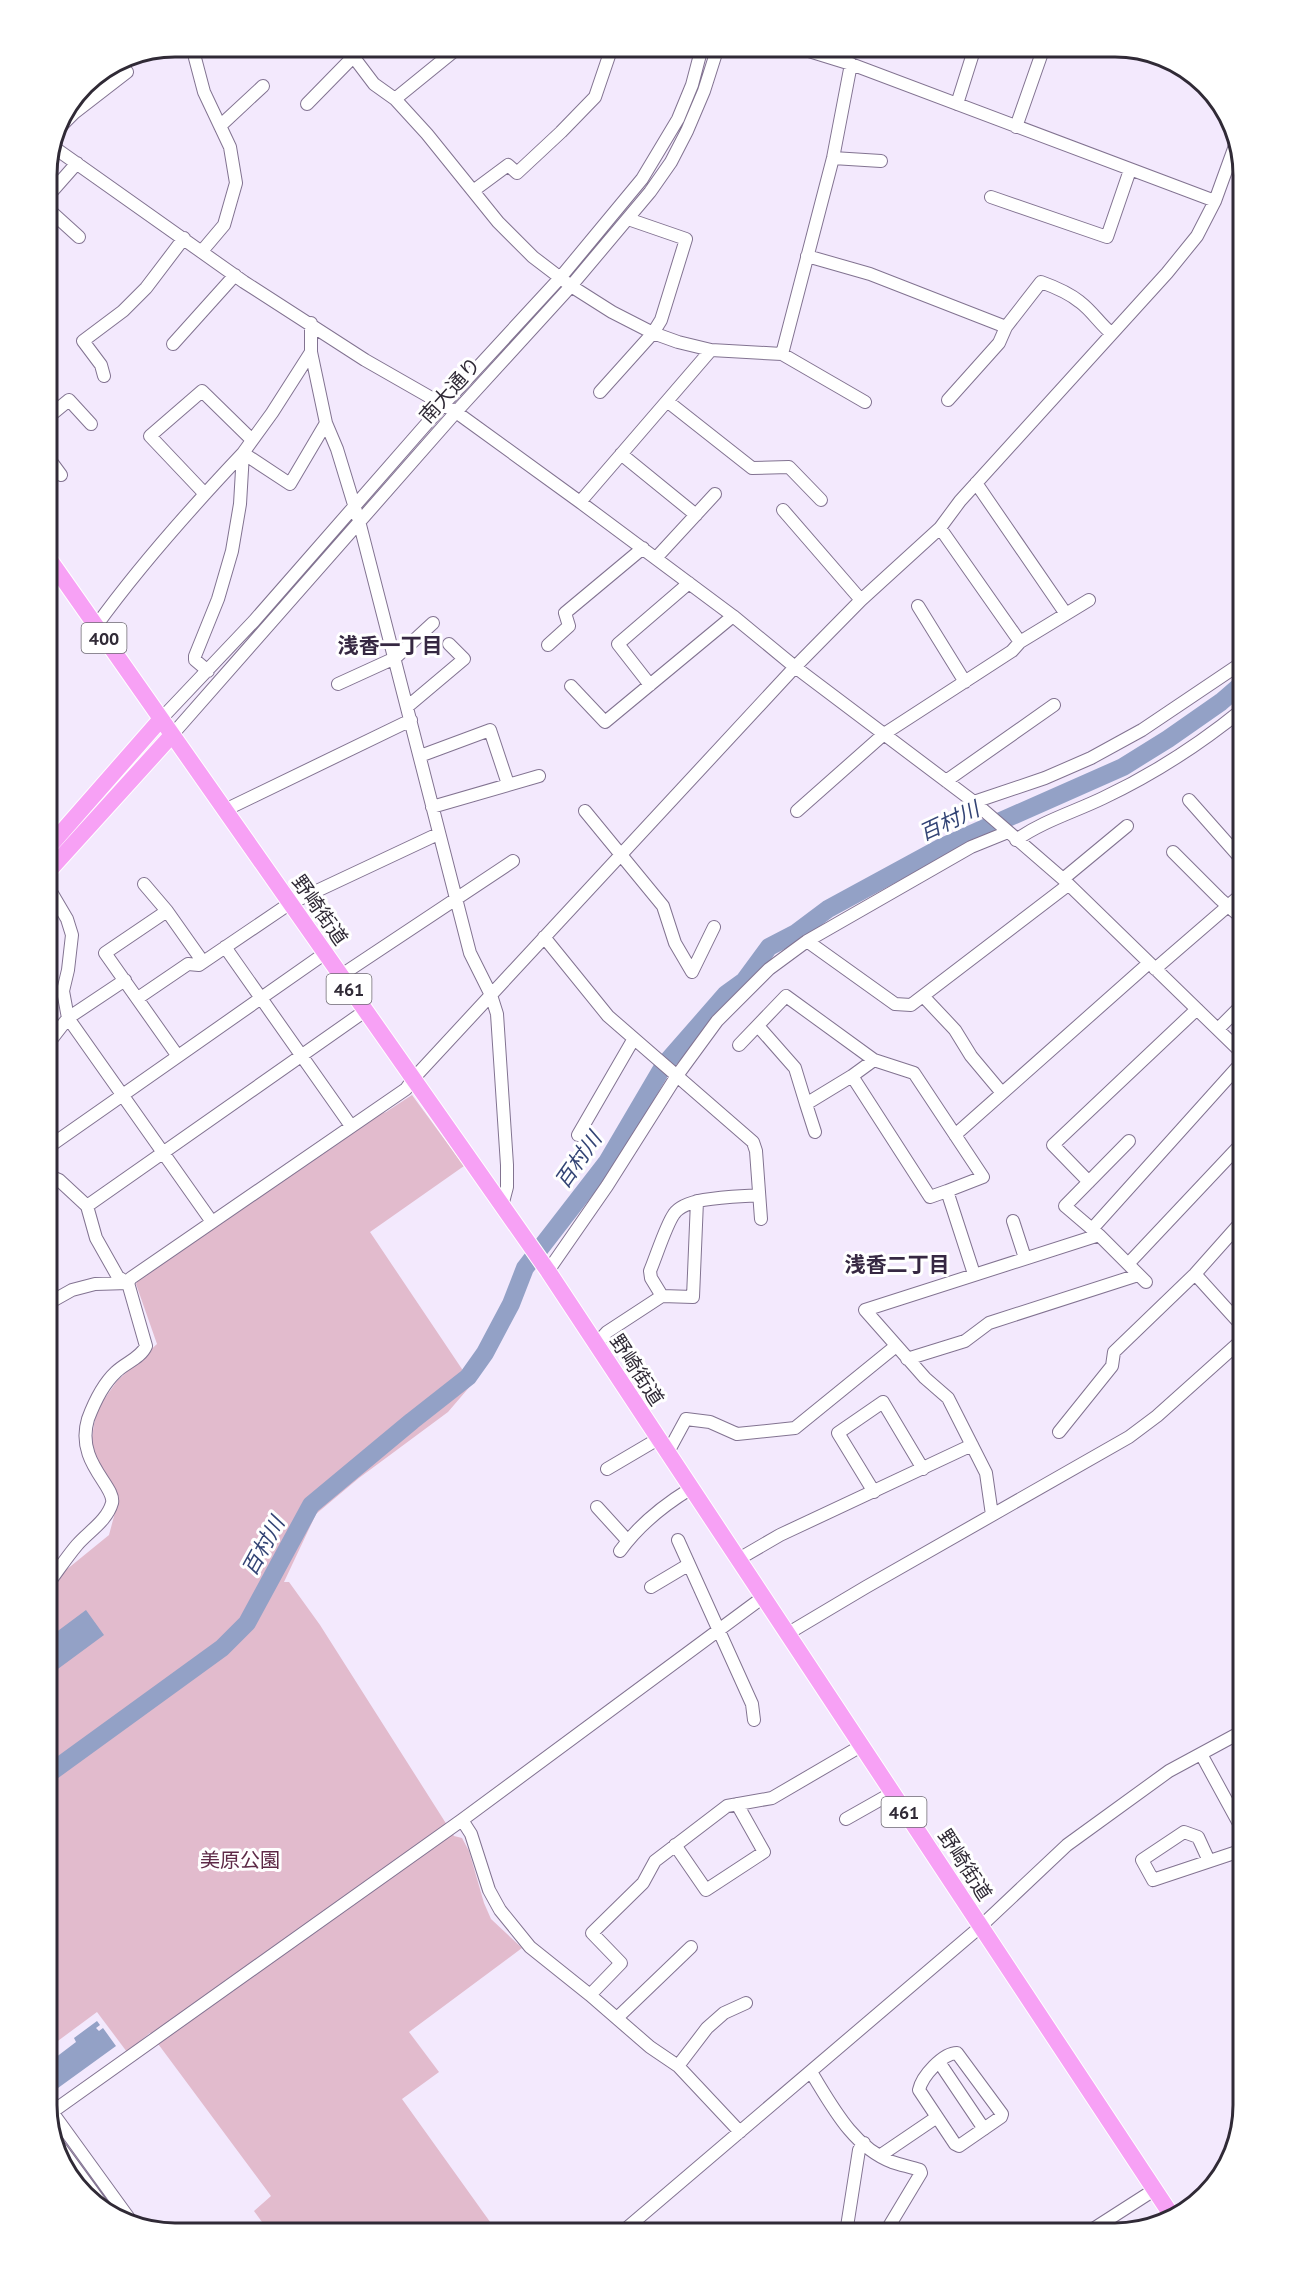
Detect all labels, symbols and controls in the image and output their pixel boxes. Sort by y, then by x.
street label: 南大通り [414,352,486,428]
road number: 400 [82,623,126,653]
district label: 浅香一丁目 [338,632,443,659]
water label: 百村川 [915,795,985,847]
street label: 野崎街道 [286,870,354,950]
road number: 461 [326,974,372,1004]
water label: 百村川 [549,1125,608,1194]
district label: 浅香二丁目 [845,1251,950,1278]
street label: 野崎街道 [604,1329,670,1411]
water label: 百村川 [236,1510,291,1580]
road number: 461 [882,1797,926,1827]
street label: 野崎街道 [932,1824,998,1906]
park label: 美原公園 [200,1847,280,1873]

